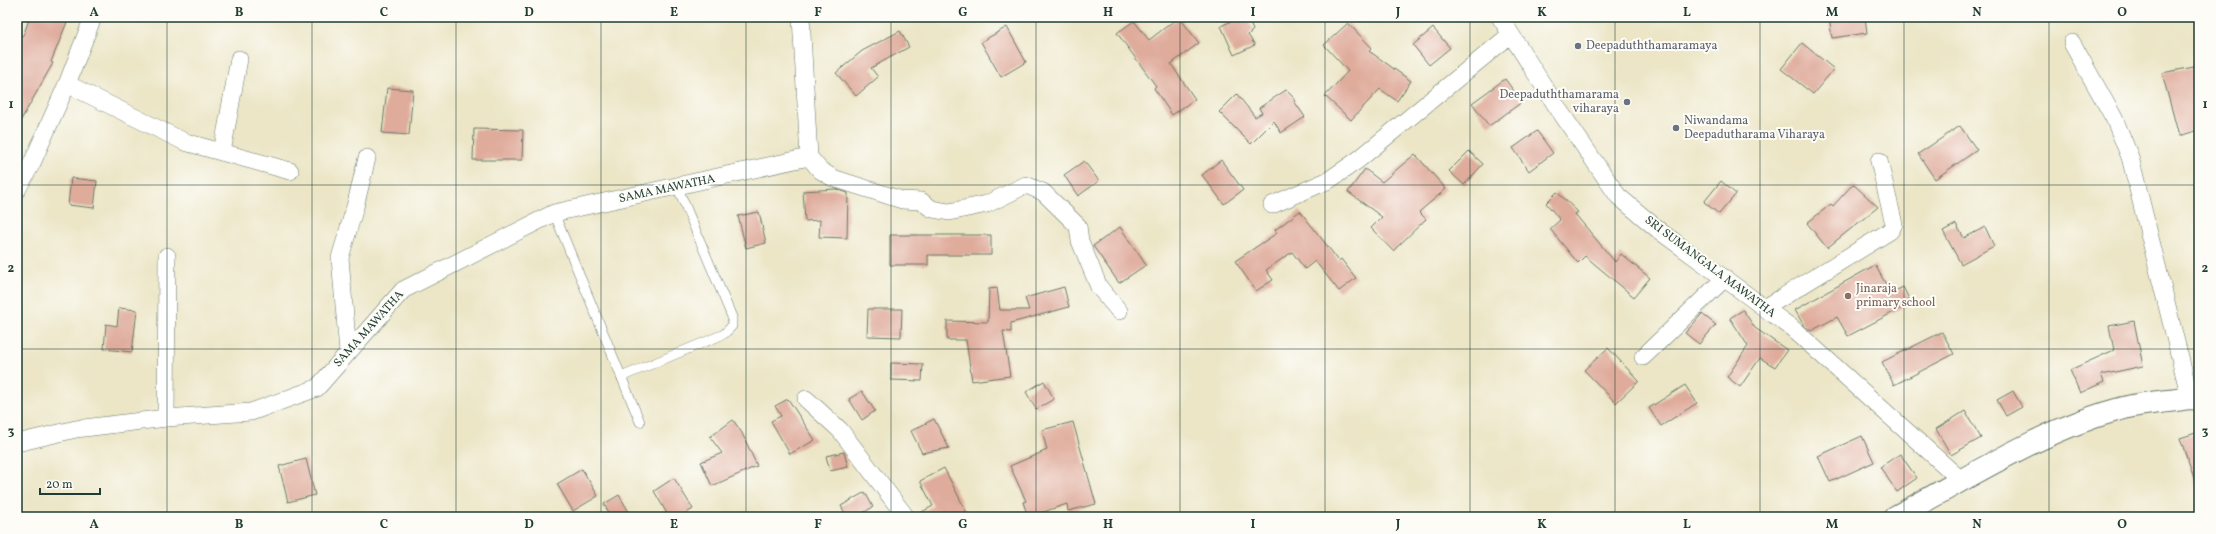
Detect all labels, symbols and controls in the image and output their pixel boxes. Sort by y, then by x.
text: A [89,4,99,22]
text: B [235,4,244,22]
text: C [380,4,388,22]
text: D [524,4,534,22]
text: E [670,4,678,22]
text: F [814,4,822,22]
text: G [958,4,968,22]
text: H [1103,4,1113,22]
text: I [1251,4,1256,22]
text: J [1395,4,1401,22]
text: K [1537,4,1547,22]
text: L [1683,4,1691,22]
text: M [1826,4,1839,22]
text: N [1972,4,1982,22]
text: O [2117,4,2127,22]
place label: Deepaduththamaramaya [1586,38,1718,54]
marker: Deepaduththamaramaya [1573,41,1583,51]
place label: Deepaduththamarama viharaya [1500,87,1619,117]
text: 1 [8,96,14,114]
text: 1 [2202,96,2208,114]
marker: Deepaduththamarama viharaya [1622,97,1632,107]
place label: Niwandama Deepadutharama Viharaya [1684,113,1825,143]
marker: Niwandama Deepadutharama Viharaya [1671,123,1681,133]
street label: SAMA MAWATHA [617,171,717,207]
street label: SRI SUMANGALA MAWATHA [1641,212,1779,322]
text: 2 [8,260,15,278]
text: 2 [2202,260,2209,278]
place label: Jinaraja primary school [1856,281,1936,311]
street label: SAMA MAWATHA [330,287,408,371]
marker: Jinaraja primary school [1843,291,1853,301]
text: 3 [8,423,15,441]
text: 3 [2202,423,2209,441]
scale bar [40,470,100,496]
text: 20 m [46,477,73,493]
text: A [89,516,99,534]
text: B [235,516,244,534]
text: C [380,516,388,534]
text: D [524,516,534,534]
text: E [670,516,678,534]
text: F [814,516,822,534]
text: G [958,516,968,534]
text: H [1103,516,1113,534]
text: I [1251,516,1256,534]
text: J [1395,516,1401,534]
text: K [1537,516,1547,534]
text: L [1683,516,1691,534]
text: M [1826,516,1839,534]
text: N [1972,516,1982,534]
text: O [2117,516,2127,534]

